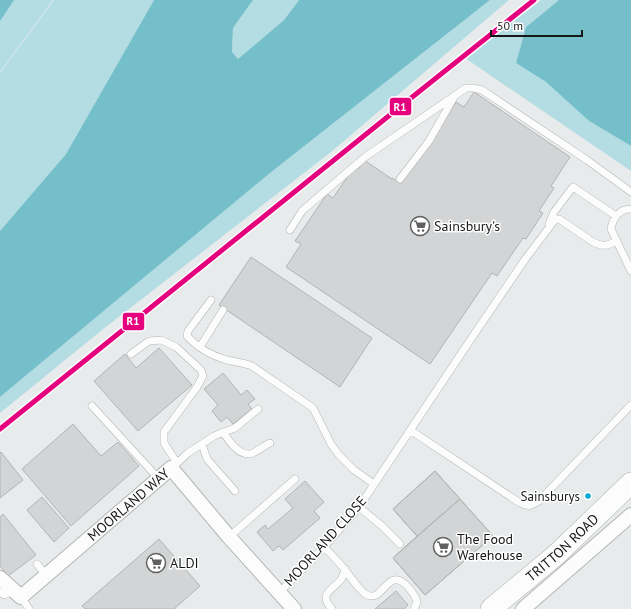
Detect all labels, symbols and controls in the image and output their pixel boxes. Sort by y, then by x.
scale bar [491,12,582,38]
text: 50 m [497,18,523,33]
line badge: R1 [389,97,412,116]
text: R1 [394,100,406,114]
supermarket icon: Sainsbury's [409,215,431,237]
place label: Sainsbury's [434,217,500,235]
line badge: R1 [122,312,145,331]
text: R1 [127,314,139,328]
street label: MOORLAND WAY [84,464,173,545]
place label: Sainsburys [521,488,580,505]
marker: Sainsburys [583,491,593,501]
street label: MOORLAND CLOSE [280,492,370,590]
street label: TRITTON ROAD [522,510,602,585]
place label: The Food Warehouse [457,530,523,564]
supermarket icon: The Food Warehouse [432,536,454,558]
supermarket icon: ALDI [145,552,167,574]
place label: ALDI [170,554,199,572]

